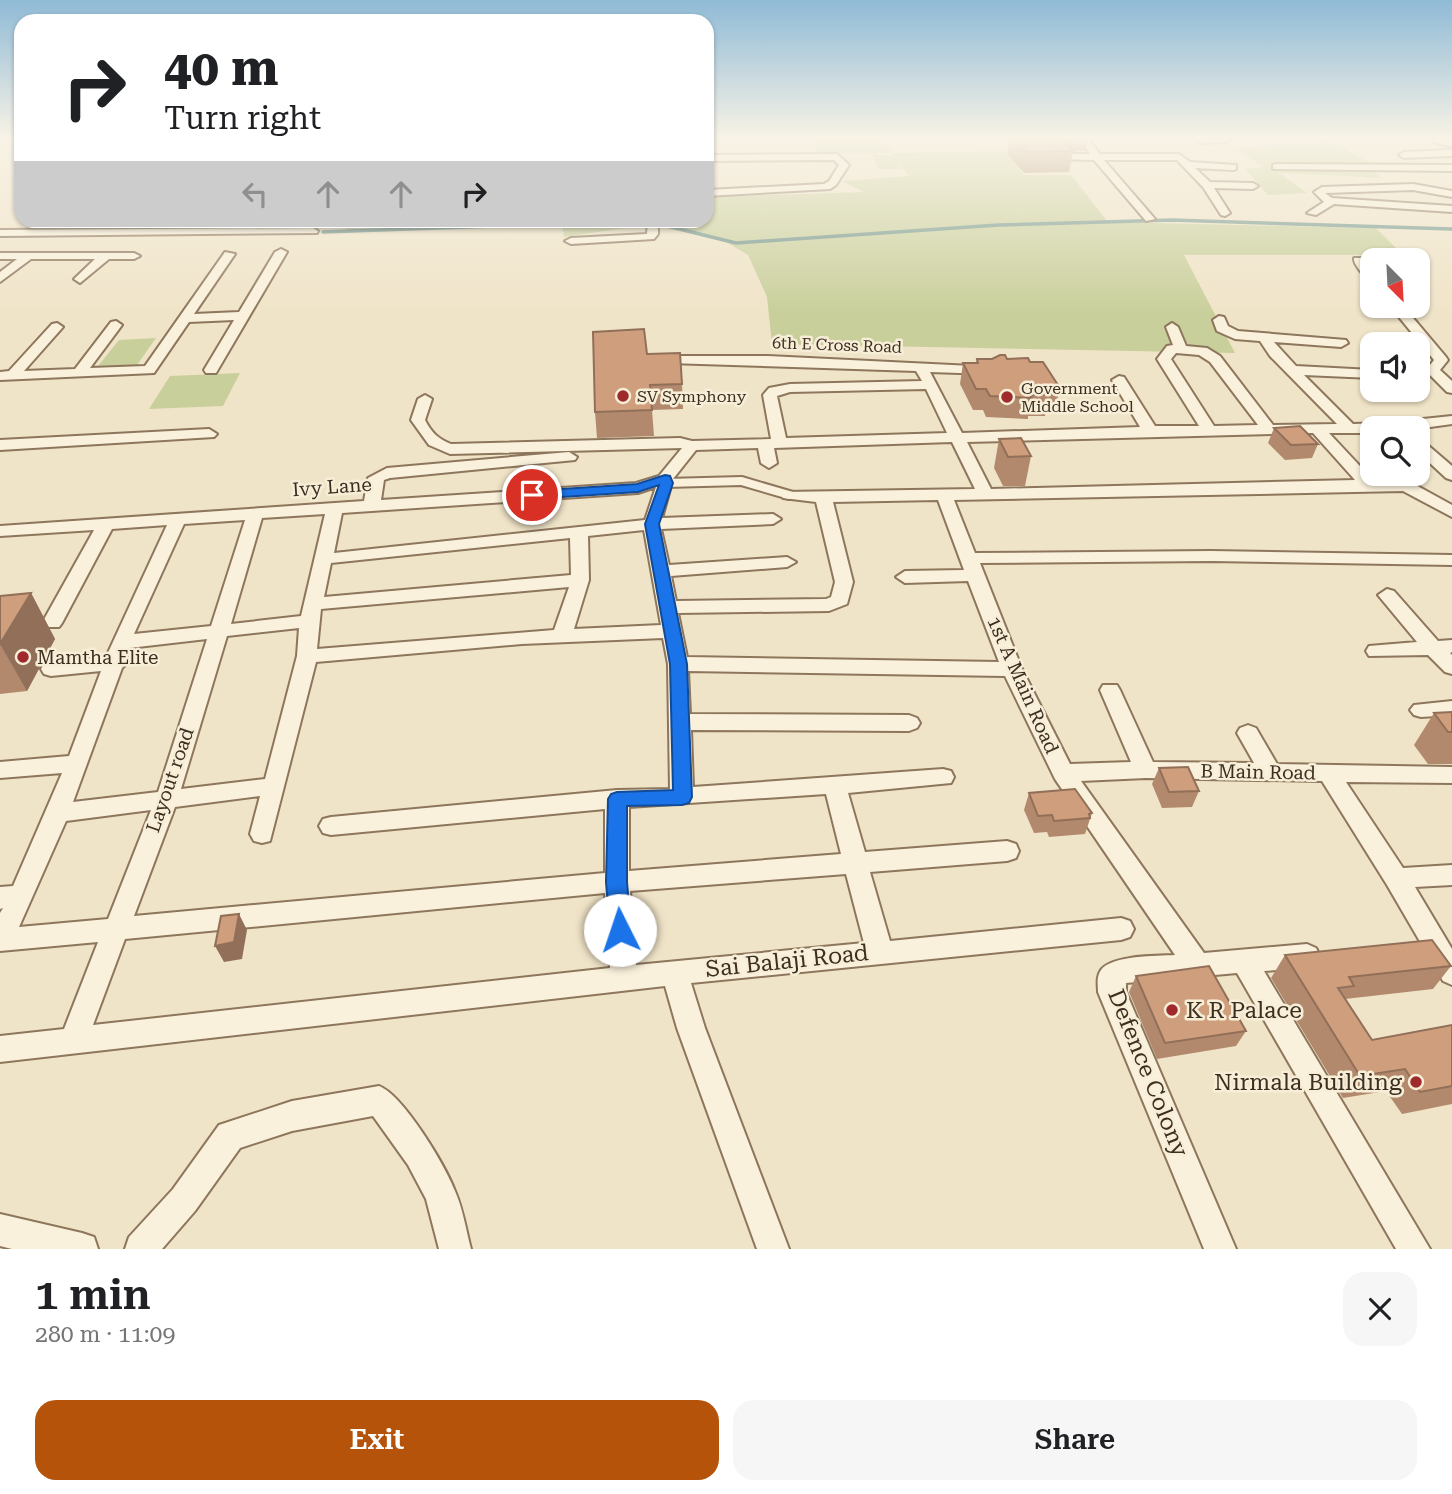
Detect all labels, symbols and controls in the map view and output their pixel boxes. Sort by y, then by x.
text: 40 m [164,40,279,97]
icon: right [49,42,140,133]
text: Turn right [164,99,321,137]
icon: left [236,175,274,213]
icon: ahead [309,175,347,213]
icon: ahead [382,175,420,213]
icon: right [455,175,493,213]
north arrow [1360,248,1430,318]
map controls [1360,248,1430,486]
button: sound [1360,332,1430,402]
street label: 6th E Cross Road [772,333,902,357]
place label: Government Middle School [1021,379,1134,416]
place label: SV Symphony [637,387,747,406]
marker: SV Symphony [615,388,631,404]
marker: Government Middle School [999,389,1015,405]
button: search [1360,416,1430,486]
pin [502,465,562,525]
street label: Ivy Lane [292,473,372,501]
icon: arrive [513,476,551,514]
street label: 1st A Main Road [982,613,1064,757]
place label: Mamtha Elite [37,646,158,669]
marker: Mamtha Elite [15,649,31,665]
street label: Layout road [141,725,199,835]
street label: B Main Road [1200,759,1316,785]
position arrow [583,893,657,967]
street label: Sai Balaji Road [704,939,870,983]
street label: Defence Colony [1102,985,1194,1161]
place label: K R Palace [1186,997,1302,1024]
marker: K R Palace [1164,1002,1180,1018]
place label: Nirmala Building [1214,1069,1402,1096]
marker: Nirmala Building [1408,1074,1424,1090]
text: 1 min [35,1270,151,1319]
button: close [1343,1272,1417,1346]
text: 280 m · 11:09 [35,1321,175,1348]
button: Exit [35,1400,719,1480]
button: Share [733,1400,1417,1480]

